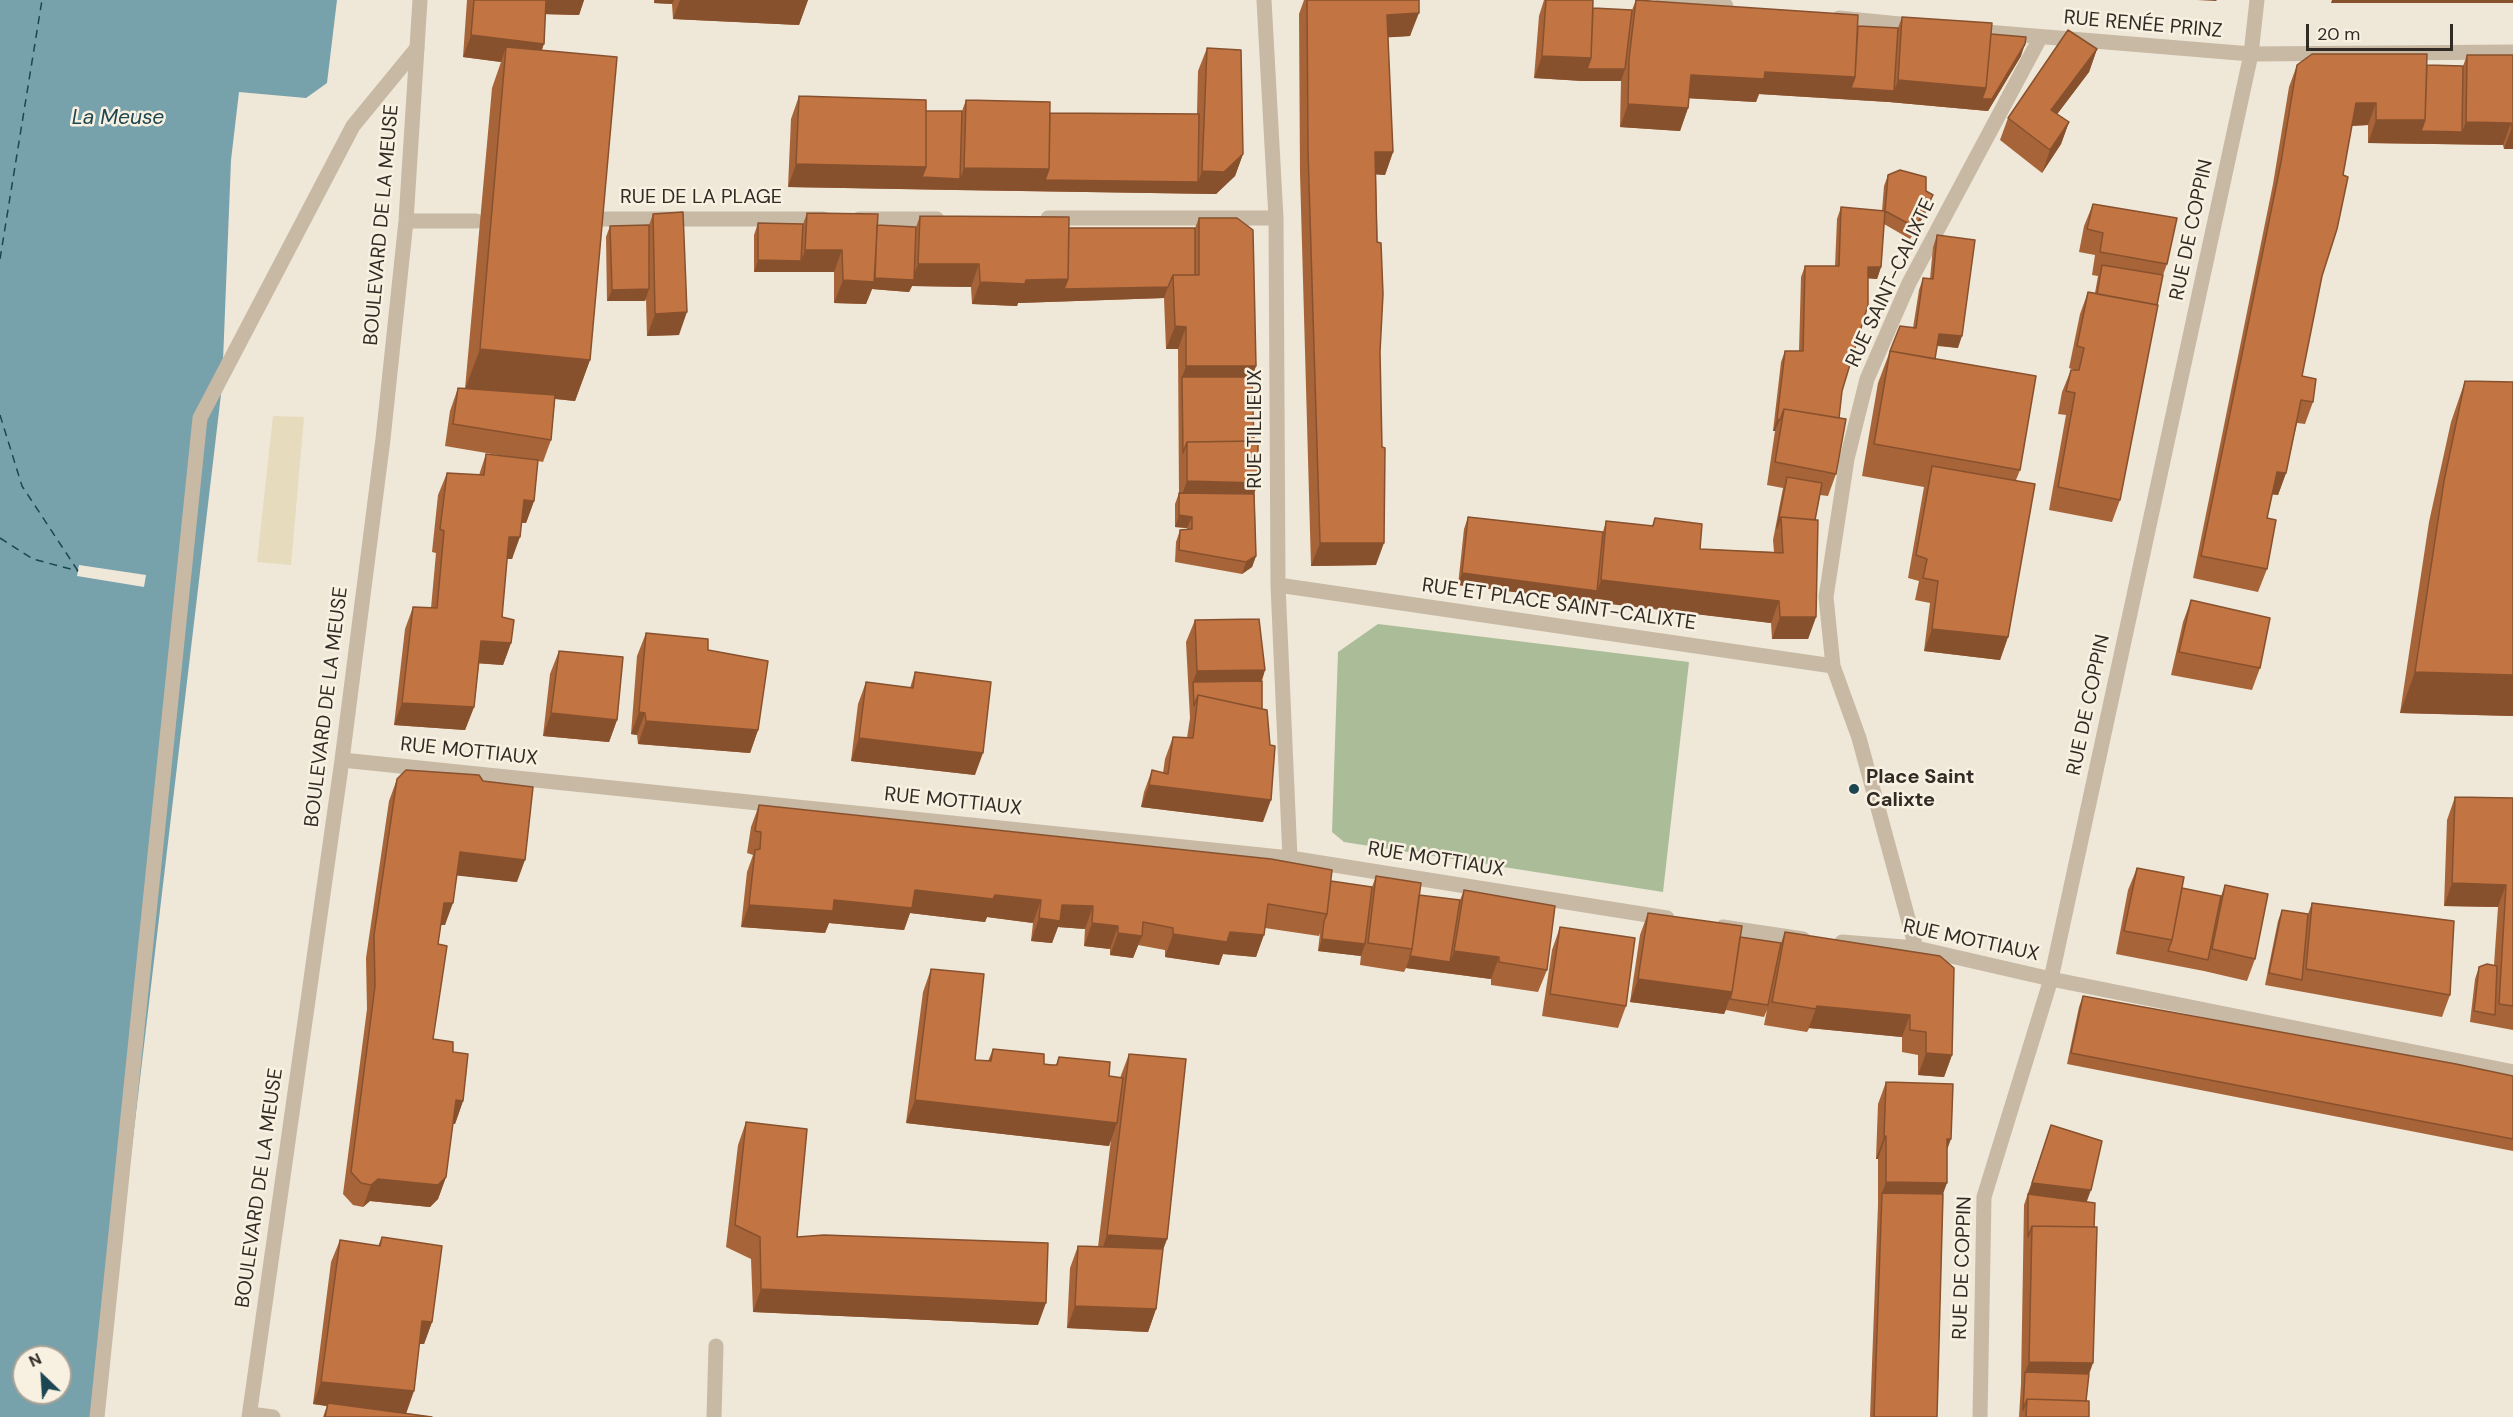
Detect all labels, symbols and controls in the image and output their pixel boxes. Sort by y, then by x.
street label: RUE RENÉE PRINZ [2063,6,2223,44]
scale bar [2309,12,2456,50]
text: 20 m [2317,22,2360,46]
street label: BOULEVARD DE LA MEUSE [360,104,404,346]
water label: La Meuse [72,105,164,131]
street label: RUE DE COPPIN [2165,157,2219,303]
street label: RUE DE LA PLAGE [620,186,782,210]
street label: RUE SAINT-CALIXTE [1841,195,1941,371]
street label: RUE TILLIEUX [1244,369,1268,489]
street label: RUE ET PLACE SAINT-CALIXTE [1420,574,1698,636]
street label: BOULEVARD DE LA MEUSE [300,586,354,828]
street label: RUE DE COPPIN [2062,632,2116,778]
street label: RUE MOTTIAUX [399,733,539,771]
place label: Place Saint Calixte [1866,766,1974,813]
marker: Place Saint Calixte [1847,782,1861,796]
street label: RUE MOTTIAUX [883,783,1023,821]
street label: RUE MOTTIAUX [1366,837,1506,883]
street label: RUE MOTTIAUX [1901,915,2041,967]
street label: BOULEVARD DE LA MEUSE [231,1067,289,1309]
street label: RUE DE COPPIN [1949,1196,1977,1340]
north arrow [12,1345,72,1405]
text: N [25,1348,45,1372]

